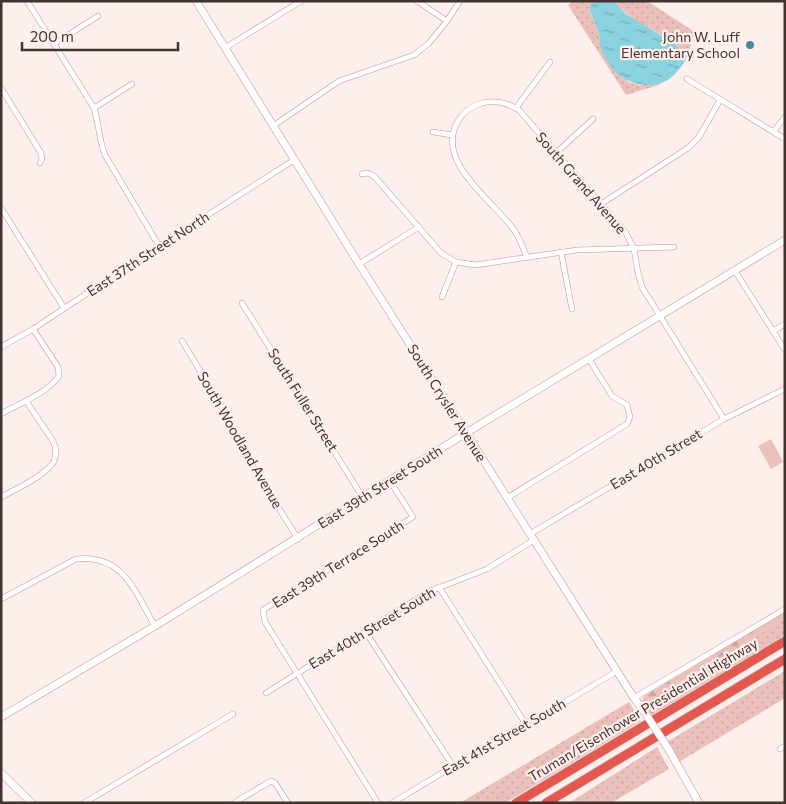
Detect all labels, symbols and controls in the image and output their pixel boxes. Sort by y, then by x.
scale bar [22,20,179,52]
text: 200 m [30,27,74,45]
place label: John W. Luff Elementary School [621,28,740,61]
marker: John W. Luff Elementary School [744,39,756,51]
street label: South Grand Avenue [533,128,630,237]
street label: East 37th Street North [83,208,212,300]
street label: South Crysler Avenue [404,341,491,465]
street label: South Fuller Street [265,345,342,455]
street label: South Woodland Avenue [194,368,287,511]
street label: East 40th Street [607,424,705,493]
street label: East 39th Street South [314,441,445,532]
street label: East 39th Terrace South [269,516,407,611]
street label: East 40th Street South [305,583,438,672]
street label: Truman/Eisenhower Presidential Highway [525,634,760,785]
street label: East 41st Street South [439,694,568,779]

